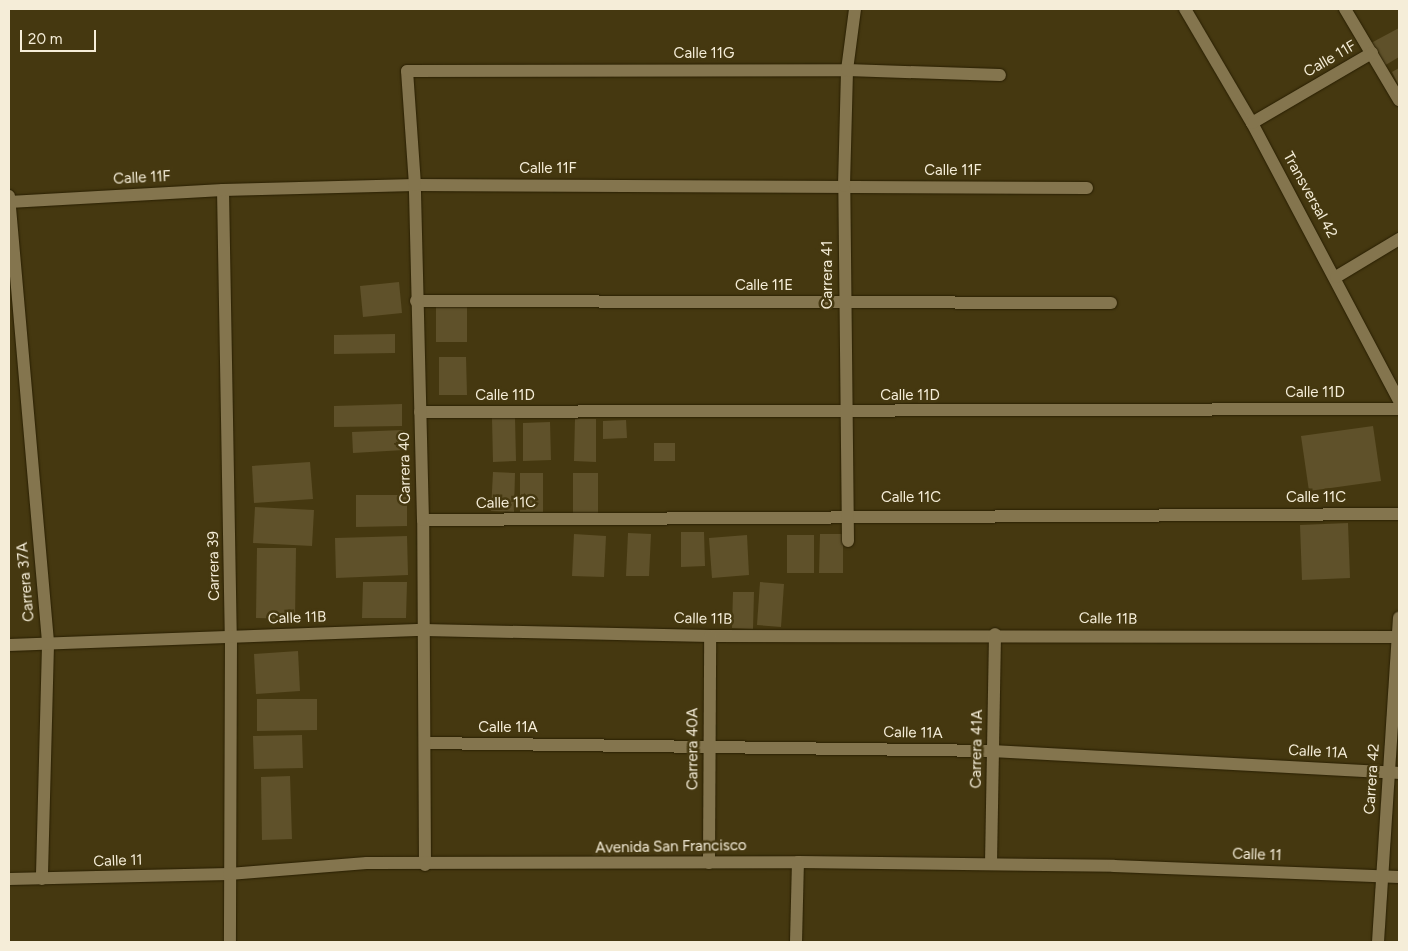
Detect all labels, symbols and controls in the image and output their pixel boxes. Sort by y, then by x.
scale bar [22,20,99,52]
text: 20 m [28,30,62,48]
street label: Calle 11F [1301,37,1359,81]
street label: Calle 11G [674,45,734,63]
street label: Transversal 42 [1279,149,1341,241]
street label: Calle 11F [519,160,577,178]
street label: Calle 11F [924,162,982,180]
street label: Calle 11F [113,168,171,188]
street label: Carrera 41 [819,241,837,309]
street label: Calle 11E [735,277,793,295]
street label: Calle 11D [1285,384,1345,402]
street label: Calle 11D [475,387,535,405]
street label: Calle 11D [880,387,940,405]
street label: Carrera 40 [395,432,415,504]
street label: Calle 11C [881,489,941,507]
street label: Calle 11C [1286,489,1346,507]
street label: Calle 11C [476,493,536,513]
street label: Carrera 39 [204,531,224,601]
street label: Carrera 37A [14,542,38,622]
street label: Calle 11B [267,608,327,628]
street label: Calle 11B [674,609,732,629]
street label: Calle 11B [1079,609,1137,629]
street label: Carrera 40A [684,708,702,790]
street label: Carrera 41A [967,709,987,789]
street label: Calle 11A [478,719,538,737]
street label: Calle 11A [883,723,943,743]
street label: Calle 11A [1288,741,1348,763]
street label: Carrera 42 [1361,743,1383,815]
street label: Avenida San Francisco [595,837,747,857]
street label: Calle 11 [1232,845,1282,865]
street label: Calle 11 [93,851,143,871]

